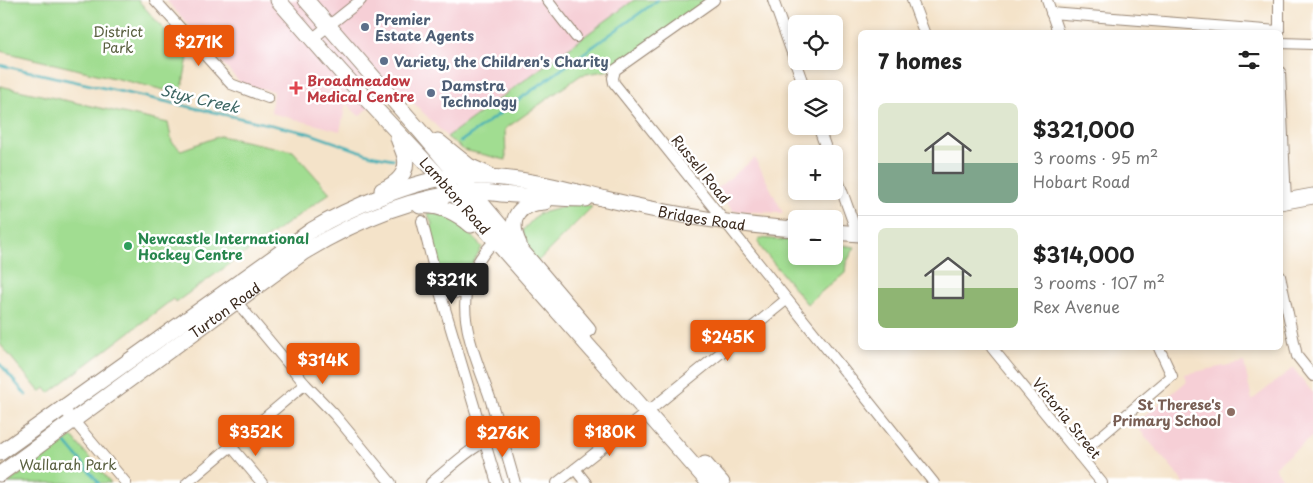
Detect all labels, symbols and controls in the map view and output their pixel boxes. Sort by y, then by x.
place label: Premier Estate Agents [375,9,474,46]
map controls [788,15,843,265]
button: locate [788,15,843,70]
park label: District Park [93,21,143,58]
marker: Premier Estate Agents [359,21,371,33]
pin: $271K [164,24,234,67]
text: $271K [175,29,223,53]
text: 7 homes [878,44,962,76]
icon: filters [1235,46,1263,74]
place label: Variety, the Children's Charity [394,51,609,72]
marker: Variety, the Children's Charity [378,55,390,67]
place label: Broadmeadow Medical Centre [307,70,415,107]
place label: Damstra Technology [441,75,517,112]
water label: Styx Creek [158,78,242,118]
button: layers [788,80,843,135]
marker: Broadmeadow Medical Centre [289,81,303,95]
marker: Damstra Technology [425,87,437,99]
text: $321,000 [1033,113,1134,145]
icon: home [918,123,978,183]
street label: Russell Road [667,130,735,208]
button: + [788,145,843,200]
text: 3 rooms · 95 m² [1033,145,1158,169]
street label: Lambton Road [415,152,496,239]
text: Hobart Road [1033,169,1130,193]
street label: Bridges Road [656,200,747,235]
button: − [788,210,843,265]
place label: Newcastle International Hockey Centre [138,228,309,265]
text: $314,000 [1033,238,1135,270]
marker: Newcastle International Hockey Centre [122,240,134,252]
icon: home [918,248,978,308]
pin: $321K [417,262,487,305]
text: $321K [426,267,478,291]
text: 3 rooms · 107 m² [1033,270,1165,294]
street label: Turton Road [184,277,265,343]
text: Rex Avenue [1033,294,1120,318]
pin: $245K [693,320,763,362]
text: $245K [701,324,755,348]
pin: $314K [288,342,358,385]
text: $314K [298,347,348,371]
street label: Victoria Street [1028,373,1106,463]
place label: St Therese's Primary School [1112,394,1221,431]
marker: St Therese's Primary School [1225,406,1237,418]
pin: $352K [221,414,291,457]
pin: $180K [575,414,645,457]
pin: $276K [468,416,538,458]
text: $352K [229,419,283,443]
text: $180K [584,419,636,443]
text: $276K [477,420,529,444]
park label: Wallarah Park [19,454,117,475]

